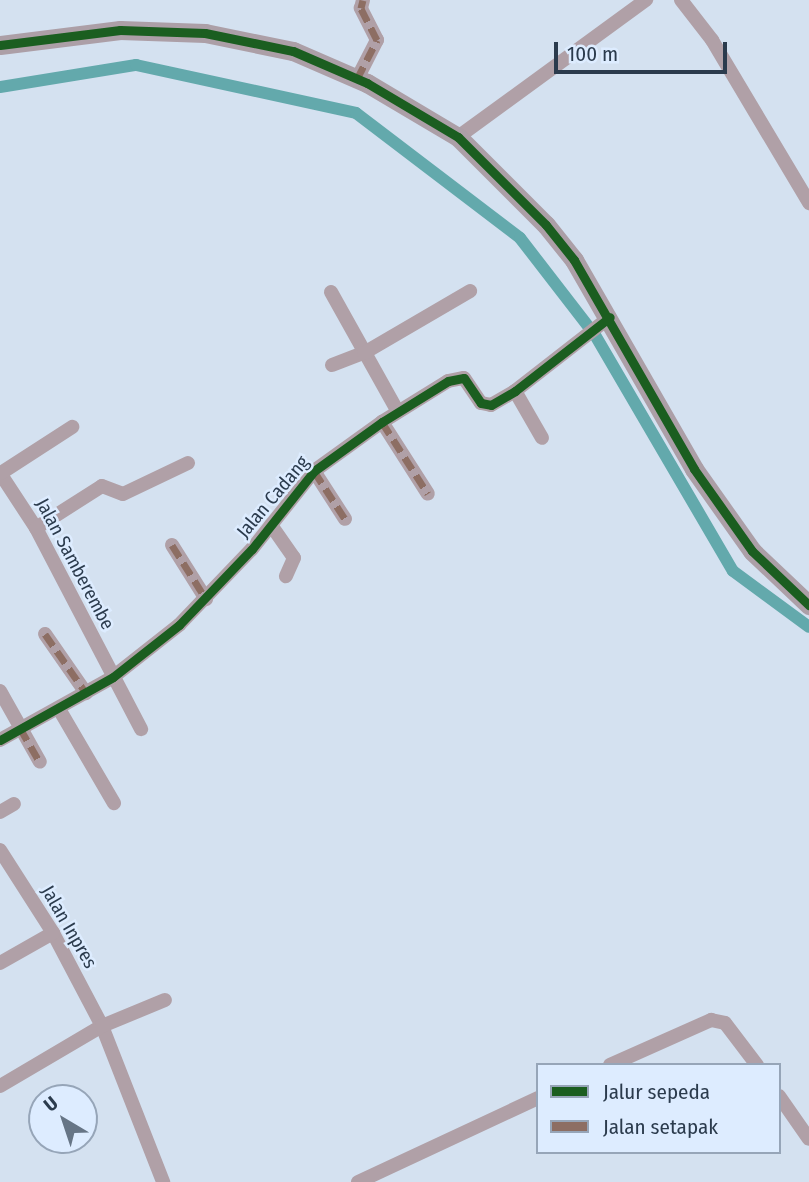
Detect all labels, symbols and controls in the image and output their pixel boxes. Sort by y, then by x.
scale bar [557,28,730,72]
text: 100 m [567,41,618,67]
street label: Jalan Cadang [232,451,314,543]
street label: Jalan Samberembe [31,494,119,634]
street label: Jalan Inpres [36,882,102,972]
legend [536,1063,781,1154]
text: Jalur sepeda [603,1079,710,1105]
north arrow [28,1084,98,1154]
text: U [39,1091,62,1116]
text: Jalan setapak [603,1114,718,1140]

